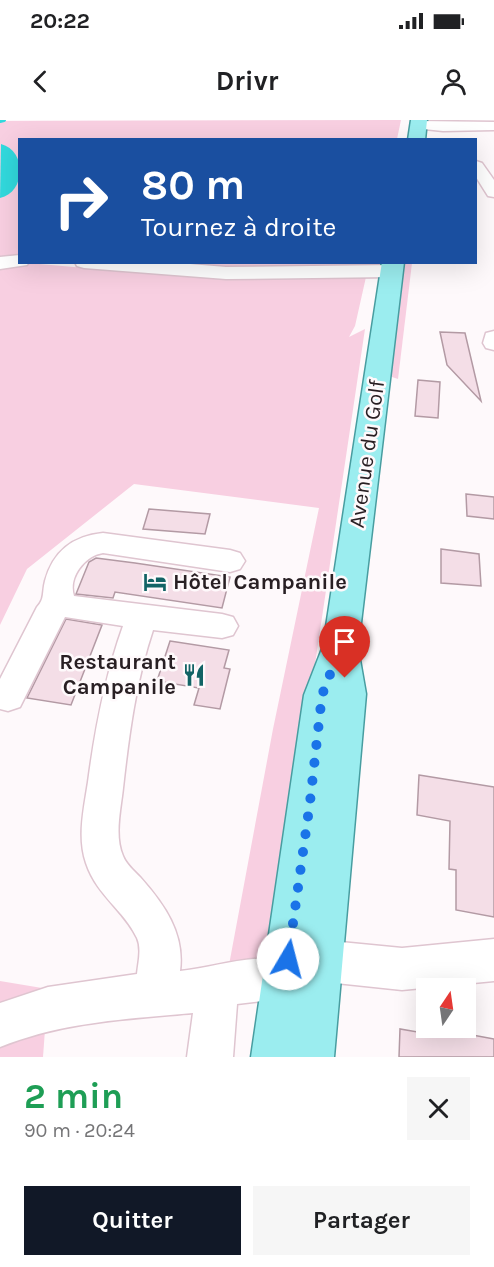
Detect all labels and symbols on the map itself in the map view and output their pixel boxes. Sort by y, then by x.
street label: Avenue du Golf [344,378,390,530]
hotel icon: Hôtel Campanile [142,569,168,595]
place label: Hôtel Campanile [173,569,347,595]
pin [319,616,370,678]
place label: Restaurant Campanile [59,649,176,700]
restaurant icon: Restaurant Campanile [181,662,207,688]
position arrow [256,927,320,991]
north arrow [416,978,476,1038]

